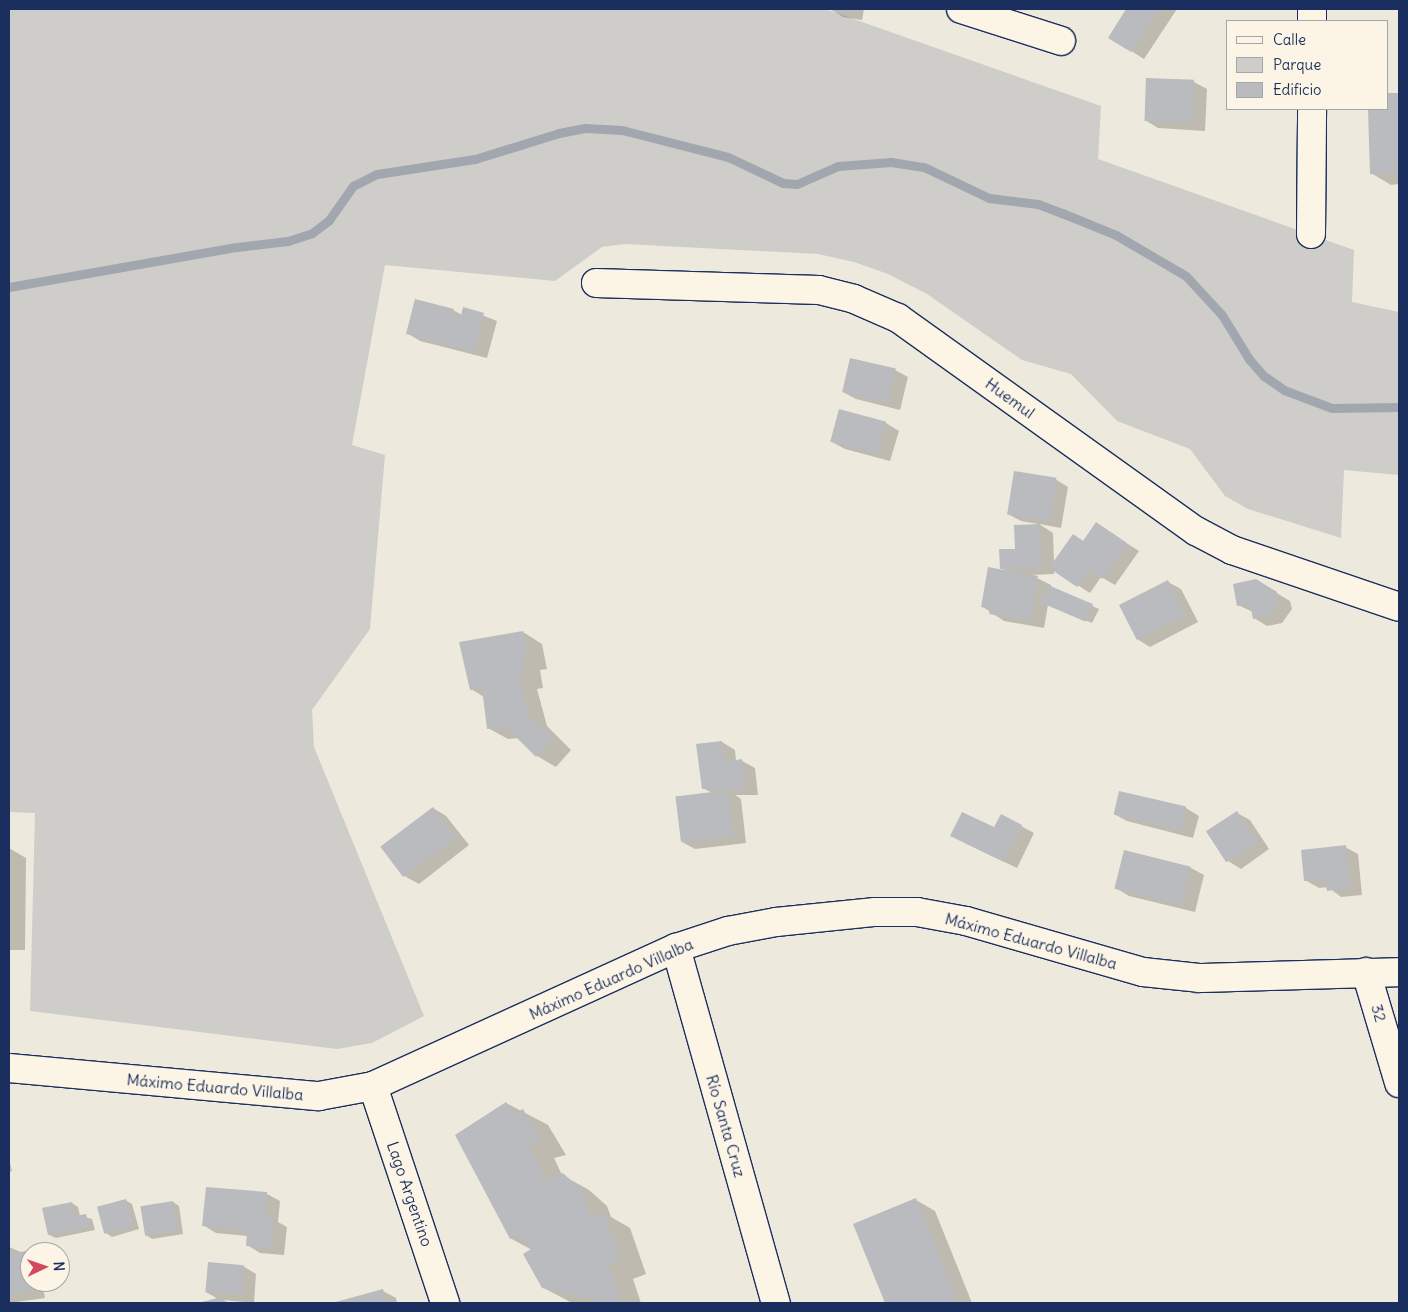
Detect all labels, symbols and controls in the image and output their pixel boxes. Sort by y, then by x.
legend [1226,20,1388,110]
text: Calle [1273,30,1306,49]
text: Parque [1273,55,1321,74]
text: Edificio [1273,80,1321,99]
street label: Huemul [982,374,1038,422]
street label: Máximo Eduardo Villalba [943,909,1119,973]
street label: Máximo Eduardo Villalba [526,934,696,1024]
street label: 32 [1367,1002,1391,1024]
street label: Máximo Eduardo Villalba [126,1070,304,1104]
street label: Río Santa Cruz [702,1072,750,1180]
street label: Lago Argentino [383,1139,437,1249]
north arrow [20,1242,70,1292]
text: N [50,1261,68,1272]

